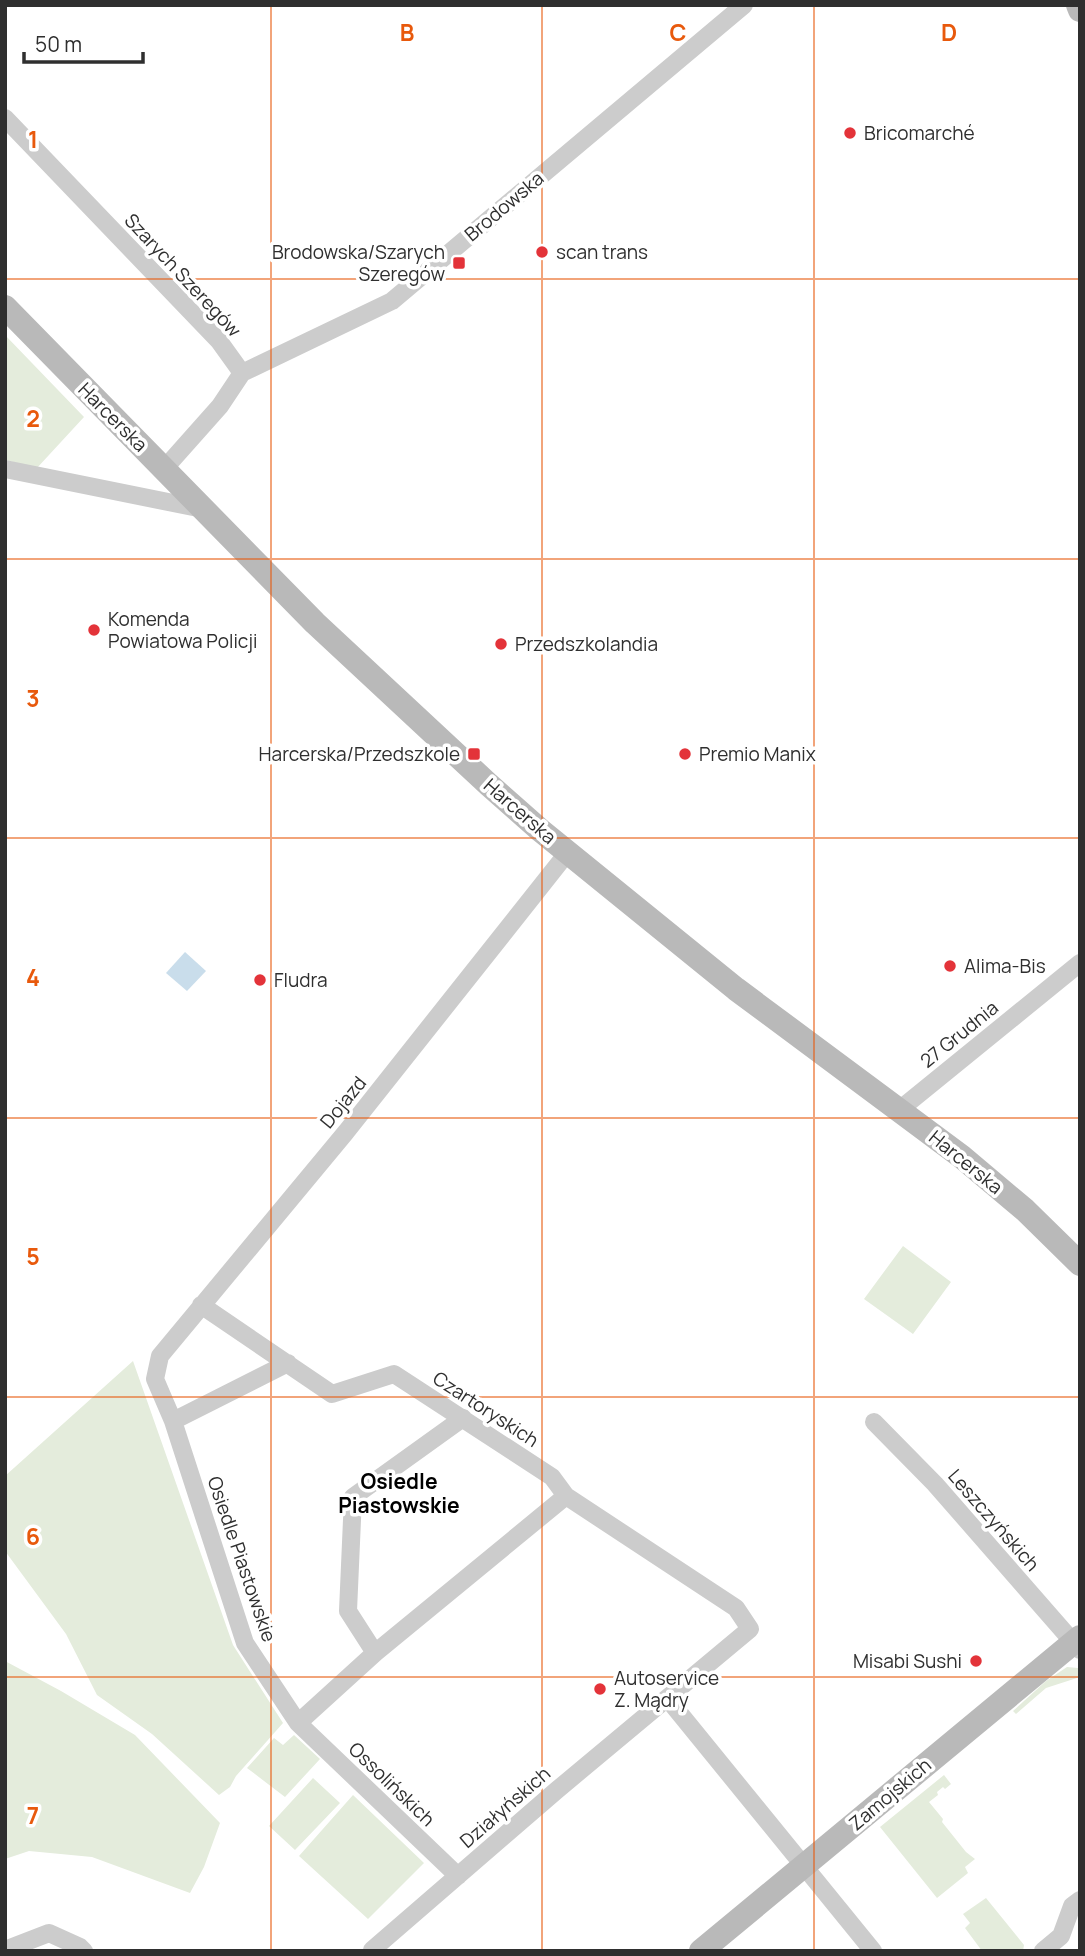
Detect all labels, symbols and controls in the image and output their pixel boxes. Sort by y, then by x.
text: B [400,16,414,48]
text: C [670,16,687,48]
text: D [941,16,957,48]
scale bar [24,21,144,65]
text: 50 m [35,30,82,58]
place label: Bricomarché [864,120,975,146]
text: 1 [28,123,38,155]
marker: Bricomarché [842,125,858,141]
street label: Brodowska [459,165,549,247]
street label: Szarych Szeregów [119,208,247,343]
place label: Brodowska/Szarych Szeregów [272,239,445,287]
place label: scan trans [556,239,648,265]
marker: scan trans [534,244,550,260]
marker: Brodowska/Szarych Szeregów [451,255,467,271]
street label: Harcerska [73,377,153,457]
text: 2 [26,402,40,434]
place label: Komenda Powiatowa Policji [108,606,258,654]
marker: Komenda Powiatowa Policji [86,622,102,638]
place label: Przedszkolandia [515,631,658,657]
marker: Przedszkolandia [493,636,509,652]
text: 3 [26,682,40,714]
place label: Harcerska/Przedszkole [259,741,460,767]
place label: Premio Manix [699,741,816,767]
marker: Harcerska/Przedszkole [466,746,482,762]
marker: Premio Manix [677,746,693,762]
street label: Harcerska [478,772,562,850]
place label: Alima-Bis [964,953,1046,979]
marker: Alima-Bis [942,958,958,974]
text: 4 [26,961,40,993]
place label: Fludra [274,967,328,993]
marker: Fludra [252,972,268,988]
street label: 27 Grudnia [915,995,1003,1073]
street label: Dojazd [314,1071,372,1133]
street label: Harcerska [924,1124,1008,1200]
text: 5 [26,1240,40,1272]
street label: Czartoryskich [428,1365,544,1453]
street label: Leszczyńskich [942,1463,1046,1577]
district label: Osiedle Piastowskie [338,1467,460,1519]
street label: Osiedle Piastowskie [201,1473,283,1645]
text: 6 [26,1520,40,1552]
place label: Misabi Sushi [853,1648,962,1674]
marker: Misabi Sushi [968,1653,984,1669]
place label: Autoservice Z. Mądry [614,1665,719,1713]
marker: Autoservice Z. Mądry [592,1681,608,1697]
street label: Ossolińskich [343,1736,441,1832]
street label: Zamojskich [843,1752,937,1836]
street label: Działyńskich [454,1760,556,1854]
text: 7 [27,1799,39,1831]

